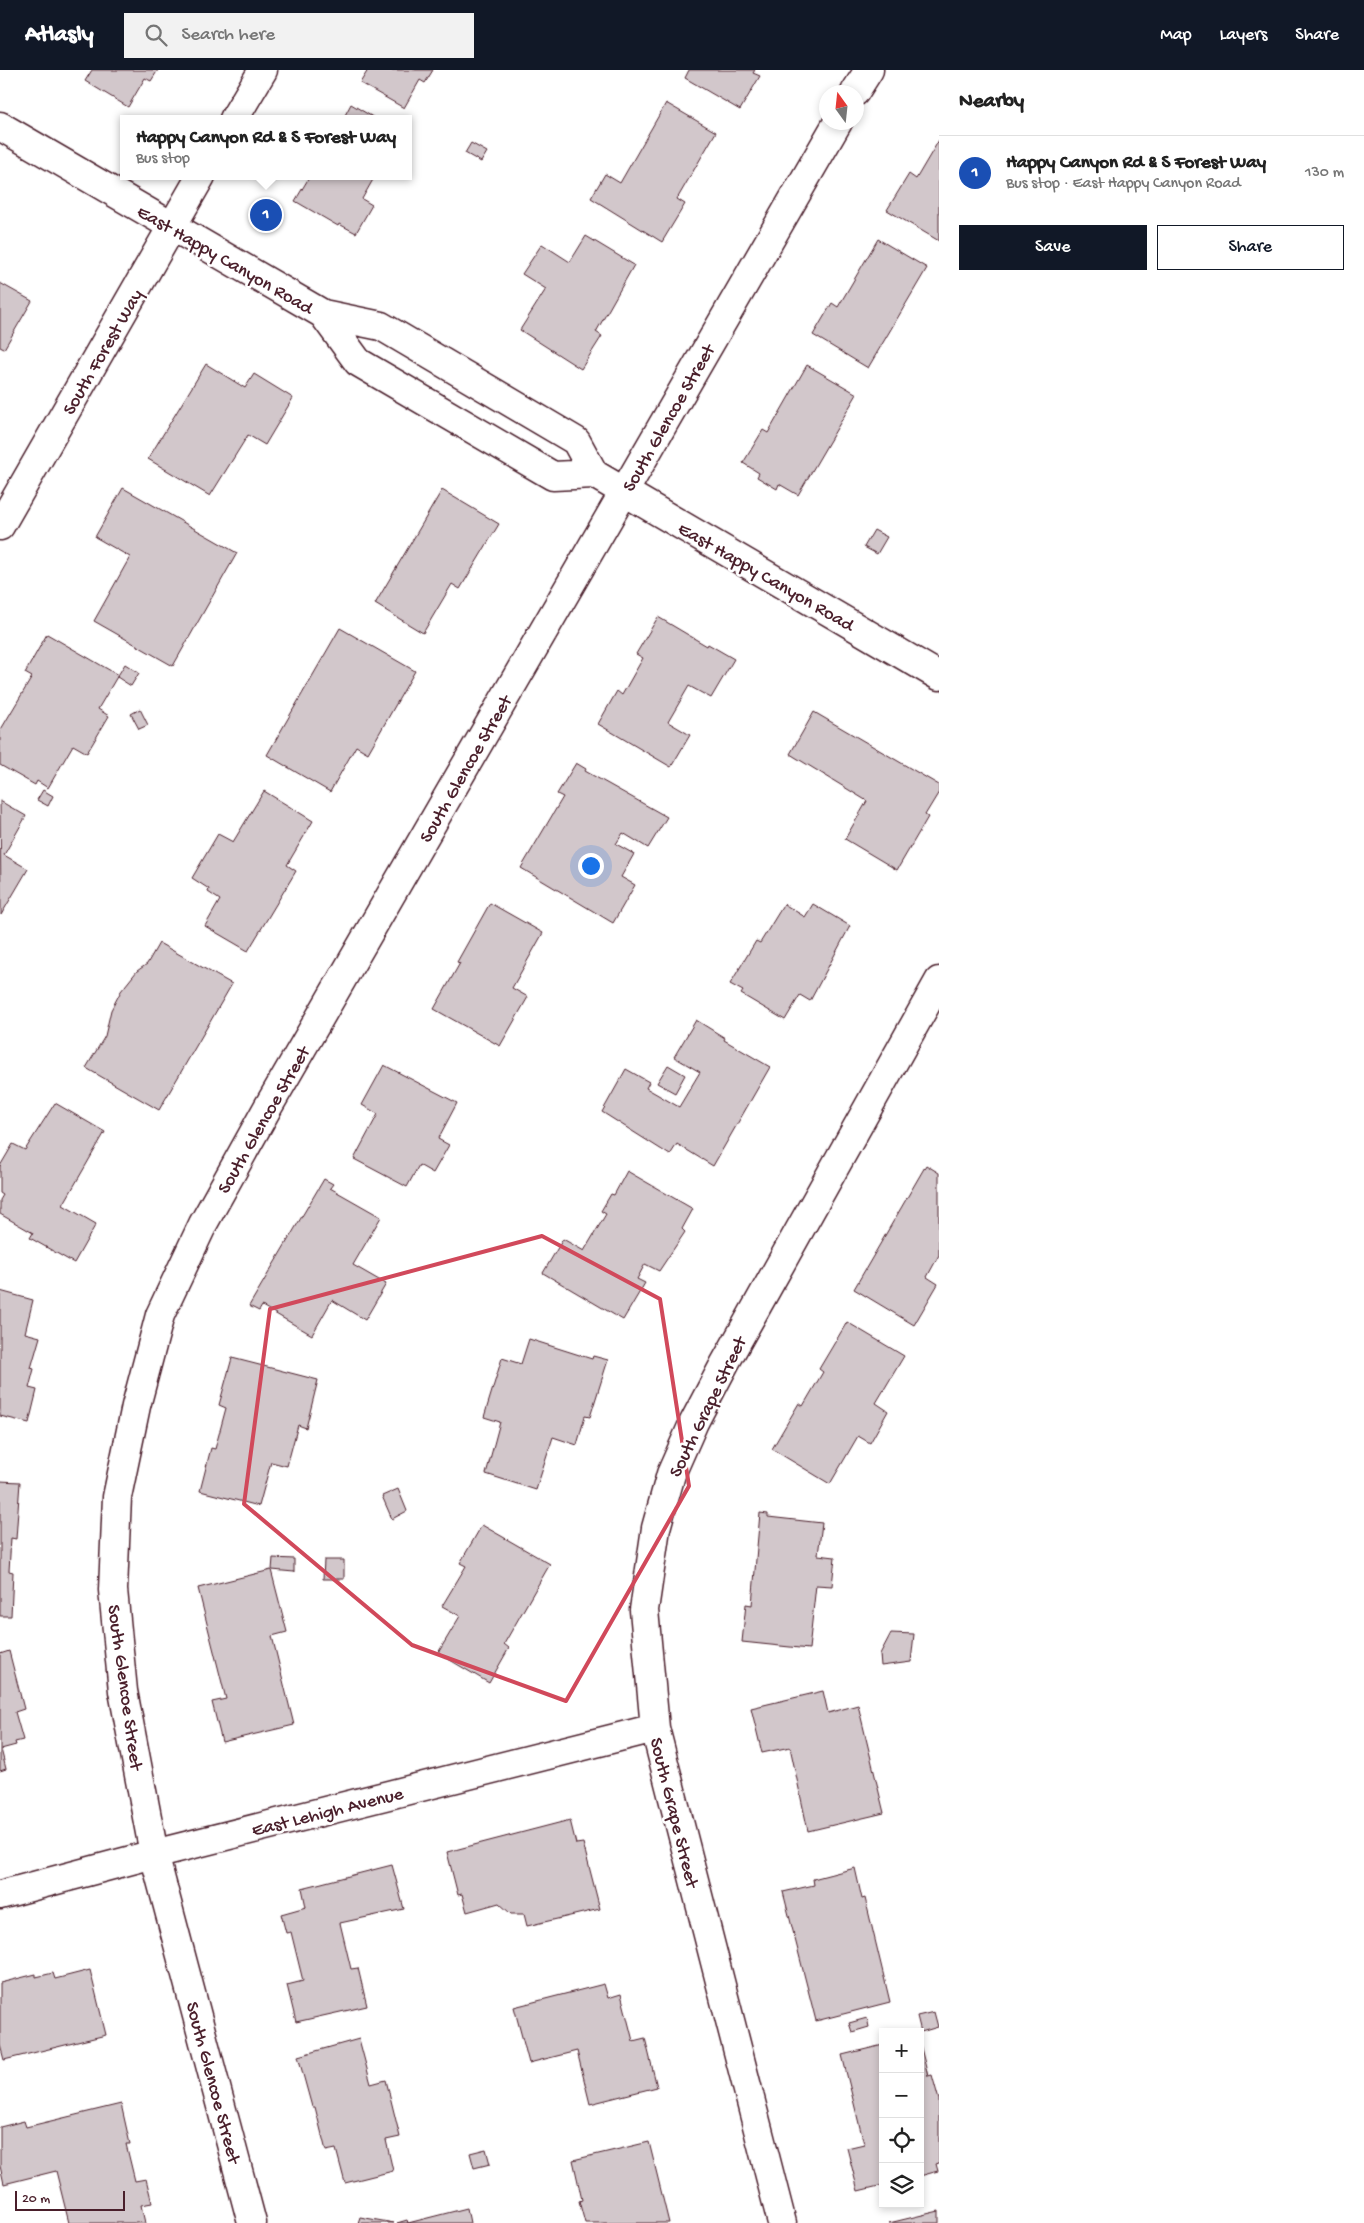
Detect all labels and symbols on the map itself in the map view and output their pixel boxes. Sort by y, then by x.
north arrow [819,85,864,130]
pin: 1 [250,196,282,234]
street label: East Happy Canyon Road [132,201,318,322]
street label: South Forest Way [59,285,150,420]
street label: South Glencoe Street [618,339,723,497]
street label: East Happy Canyon Road [673,518,859,639]
street label: South Glencoe Street [415,690,520,848]
your location [578,853,604,879]
street label: South Glencoe Street [213,1041,318,1199]
street label: South Grape Street [665,1331,754,1482]
street label: South Glencoe Street [101,1604,147,1774]
street label: South Grape Street [643,1736,703,1892]
street label: East Lehigh Avenue [250,1783,406,1843]
street label: South Glencoe Street [179,2000,245,2168]
scale bar [15,2188,125,2211]

